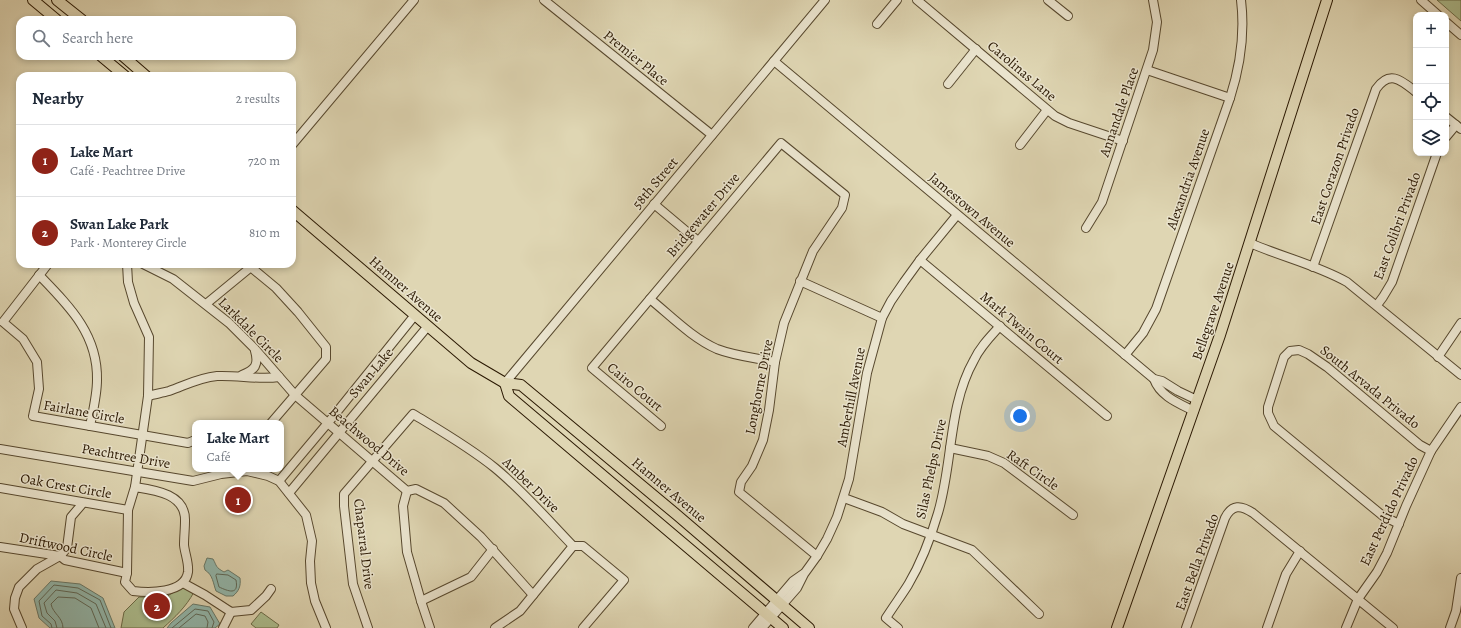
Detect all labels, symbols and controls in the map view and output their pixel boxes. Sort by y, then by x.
map controls [1413,12,1449,156]
button: + [1413,12,1449,48]
search box [16,16,296,60]
street label: Premier Place [599,26,673,90]
icon: search [30,27,52,49]
text: Search here [62,28,133,48]
street label: Carolinas Lane [983,36,1061,106]
button: − [1413,48,1449,84]
street label: Annandale Place [1094,65,1143,160]
button: locate [1413,84,1449,120]
text: Nearby [32,87,83,110]
text: 2 results [236,90,280,107]
street label: East Corazon Privado [1306,105,1364,227]
button: layers [1413,120,1449,156]
street label: Alexandria Avenue [1161,126,1214,233]
text: Lake Mart [70,142,133,162]
text: 1 [43,152,47,169]
text: 720 m [248,152,280,169]
street label: 58th Street [628,153,682,213]
text: Café · Peachtree Drive [70,162,185,179]
street label: Jamestown Avenue [925,168,1019,252]
street label: Bridgewater Drive [662,169,744,261]
street label: East Colibri Privado [1369,169,1425,283]
text: Swan Lake Park [70,214,169,234]
text: 2 [42,224,48,241]
text: 810 m [249,224,280,241]
text: Park · Monterey Circle [70,234,187,251]
street label: Hamner Avenue [365,252,447,326]
street label: Bellegrave Avenue [1187,259,1239,363]
street label: Mark Twain Court [976,287,1068,369]
street label: Larkdale Circle [214,293,288,367]
street label: Longhorne Drive [740,338,778,436]
street label: South Arvada Privado [1316,341,1424,433]
street label: Swan Lake [344,344,398,402]
street label: Amberhill Avenue [832,346,870,449]
street label: Cairo Court [603,358,667,416]
street label: Fairlane Circle [42,395,126,429]
street label: Beachwood Drive [325,402,413,480]
your location [1010,406,1030,426]
street label: Silas Phelps Drive [911,417,951,521]
popup [192,420,284,472]
text: Lake Mart [206,428,270,448]
street label: Peachtree Drive [80,439,172,473]
street label: Raft Circle [1003,445,1063,495]
text: Café [206,448,231,465]
street label: Amber Drive [498,452,564,517]
street label: Hamner Avenue [628,453,710,527]
street label: East Perdido Privado [1355,453,1423,569]
street label: Oak Crest Circle [19,469,113,503]
pin: 1 [225,485,251,515]
street label: Chaparral Drive [349,497,379,591]
street label: East Bella Privado [1171,511,1223,613]
street label: Driftwood Circle [17,528,115,566]
pin: 2 [144,591,170,621]

